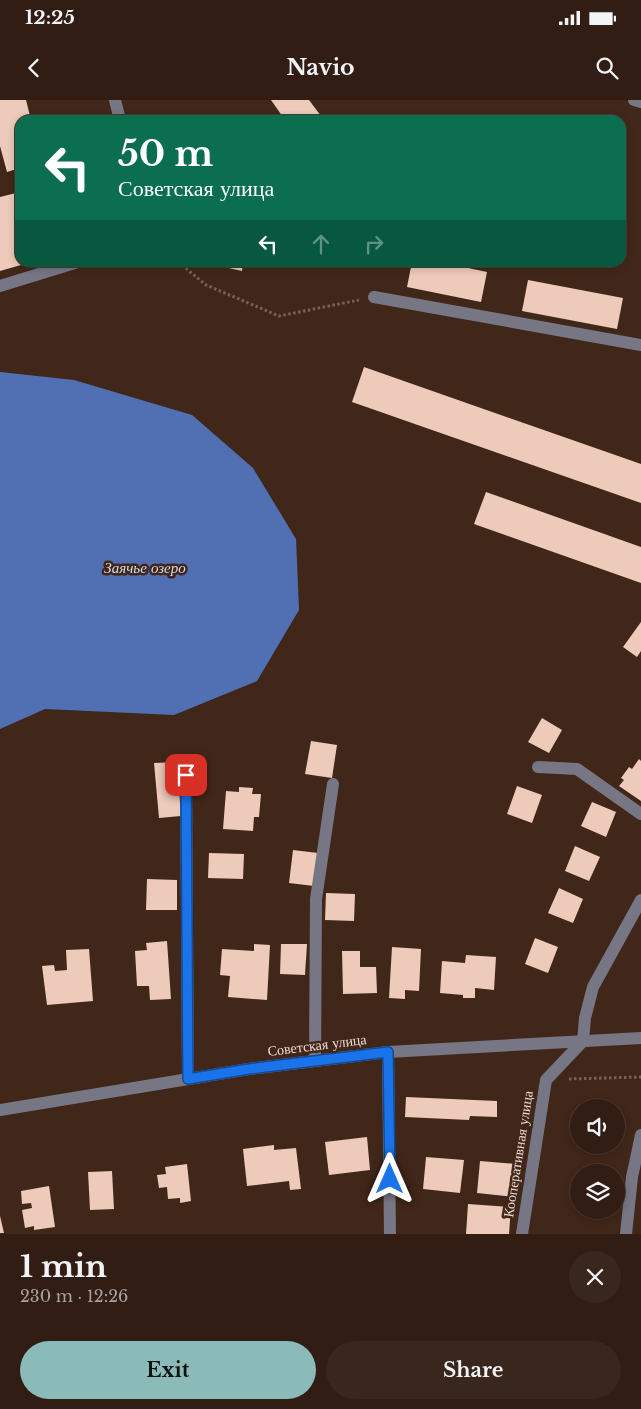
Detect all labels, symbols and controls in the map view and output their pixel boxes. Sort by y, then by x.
text: 12:25 [25,6,75,29]
icon: back [20,54,48,82]
text: Navio [286,54,355,81]
icon: search [593,54,621,82]
text: 50 m [118,132,213,175]
icon: left [35,135,100,200]
text: Советская улица [118,175,274,202]
icon: left [254,230,282,258]
icon: ahead [307,230,335,258]
icon: right [360,230,388,258]
water label: Заячье озеро [104,558,186,577]
pin [165,754,207,796]
icon: arrive [172,761,200,789]
street label: Советская улица [267,1030,368,1060]
street label: Кооперативная улица [499,1089,537,1219]
map controls [570,1099,625,1219]
button: sound [570,1099,625,1154]
position arrow [363,1152,415,1204]
button: layers [570,1164,625,1219]
text: 1 min [20,1248,107,1285]
button: close [569,1251,621,1303]
text: 230 m · 12:26 [20,1286,128,1306]
button: Exit [20,1341,316,1399]
button: Share [326,1341,621,1399]

